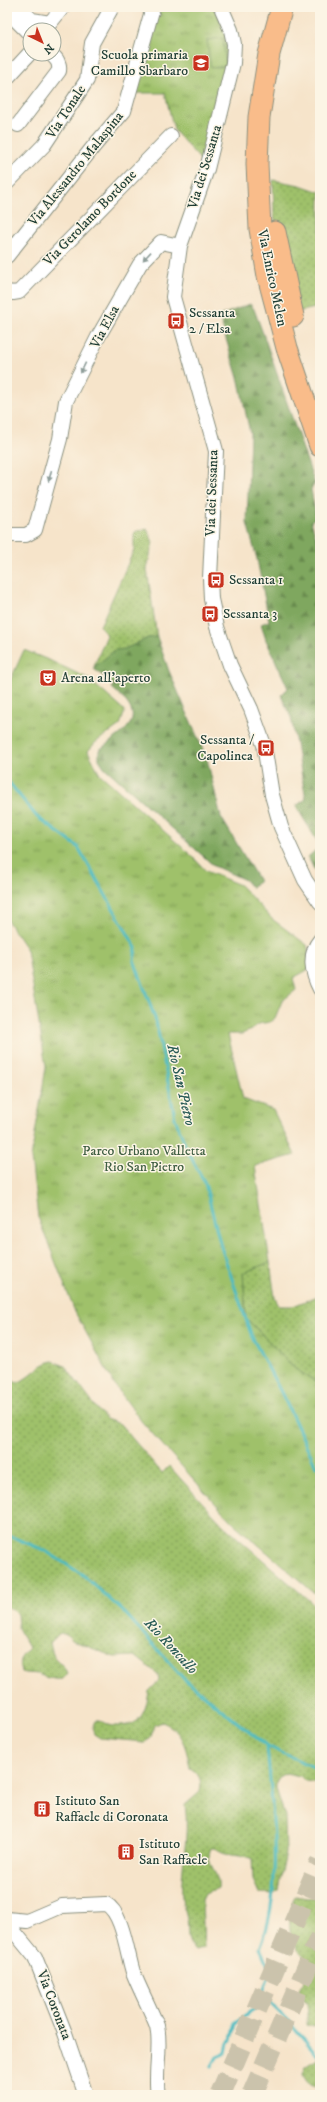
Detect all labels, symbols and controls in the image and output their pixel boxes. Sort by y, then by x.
north arrow [22,22,62,62]
text: N [40,40,56,57]
place label: Scuola primaria Camillo Sbarbaro [91,46,188,80]
school or university icon: Scuola primaria Camillo Sbarbaro [191,53,211,73]
street label: Via Tonale [41,82,90,143]
street label: Via Alessandro Malaspina [24,108,128,231]
street label: Via dei Sessanta [183,123,226,212]
street label: Via Gerolamo Bordone [39,166,141,271]
street label: Via Enrico Melen [253,227,291,329]
one-way arrow [142,251,152,261]
street label: Via Elsa [86,302,124,352]
place label: Sessanta 2 / Elsa [189,304,235,338]
bus stop icon: Sessanta 2 / Elsa [166,311,186,331]
one-way arrow [80,363,86,374]
street label: Via dei Sessanta [201,449,223,538]
one-way arrow [46,470,52,482]
bus stop icon: Sessanta 1 [206,570,226,590]
place label: Sessanta 1 [229,571,283,589]
bus stop icon: Sessanta 3 [200,604,220,624]
place label: Sessanta 3 [223,605,277,623]
theatre icon: Arena all'aperto [38,668,58,688]
place label: Arena all'aperto [61,669,150,687]
place label: Sessanta / Capolinea [197,731,254,765]
bus stop icon: Sessanta / Capolinea [256,738,276,758]
water label: Rio San Pietro [162,1041,200,1128]
park label: Parco Urbano Valletta Rio San Pietro [82,1142,206,1176]
water label: Rio Roncallo [139,1613,202,1678]
place label: Istituto San Raffaele di Coronata [55,1792,168,1826]
building icon: Istituto San Raffaele di Coronata [32,1799,52,1819]
place label: Istituto San Raffaele [139,1835,208,1869]
building icon: Istituto San Raffaele [116,1842,136,1862]
street label: Via Coronata [32,1967,76,2042]

